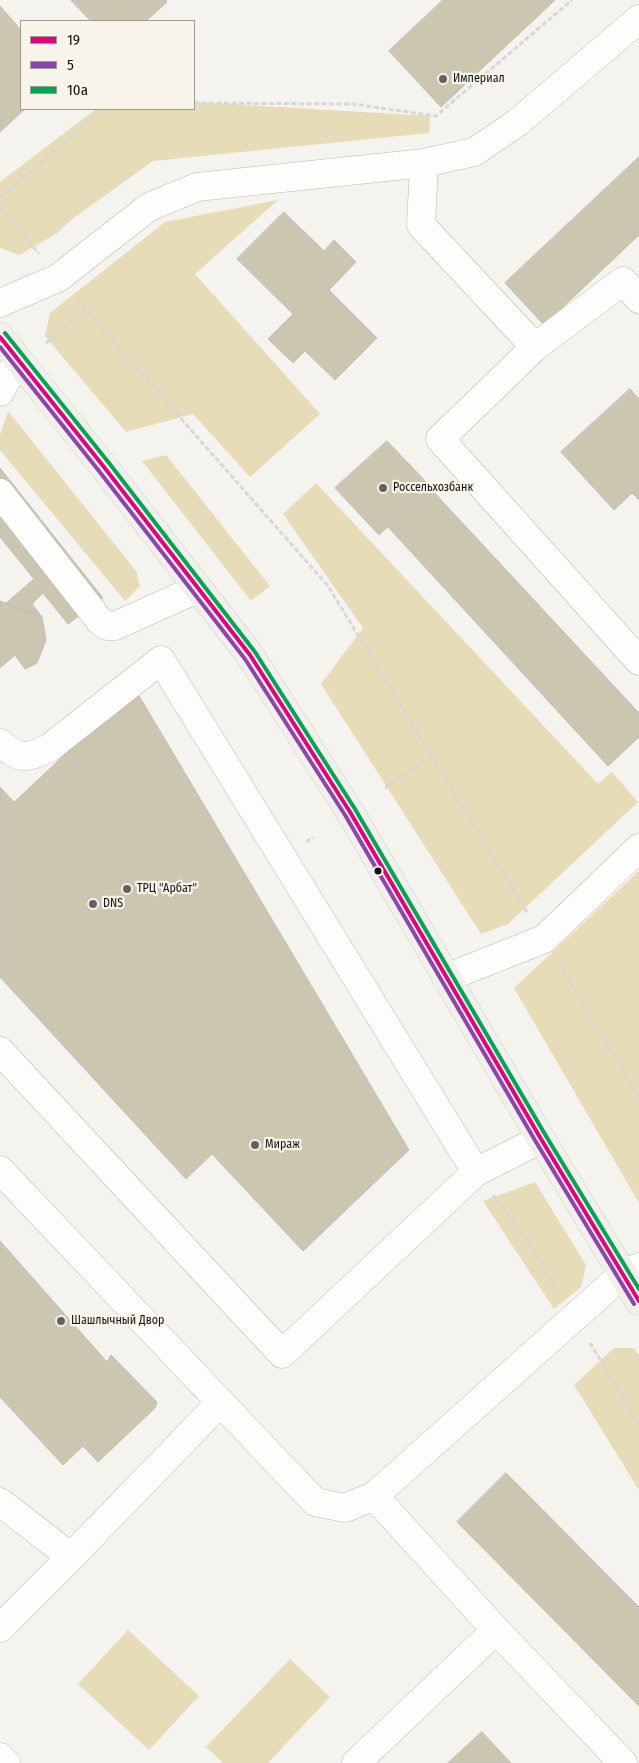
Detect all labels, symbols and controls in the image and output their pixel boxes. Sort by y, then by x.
legend [20,20,195,110]
text: 19 [67,31,80,49]
text: 5 [67,56,74,74]
place label: Империал [453,72,505,86]
marker: Империал [437,73,449,85]
text: 10а [67,81,88,99]
place label: Россельхозбанк [393,481,473,495]
marker: Россельхозбанк [377,482,389,494]
unlabelled marker [373,866,383,876]
place label: ТРЦ "Арбат" [137,882,197,896]
marker: ТРЦ "Арбат" [121,883,133,895]
place label: DNS [103,897,123,911]
marker: DNS [87,898,99,910]
place label: Мираж [265,1138,300,1152]
marker: Мираж [249,1139,261,1151]
place label: Шашлычный Двор [71,1314,164,1328]
marker: Шашлычный Двор [55,1315,67,1327]

